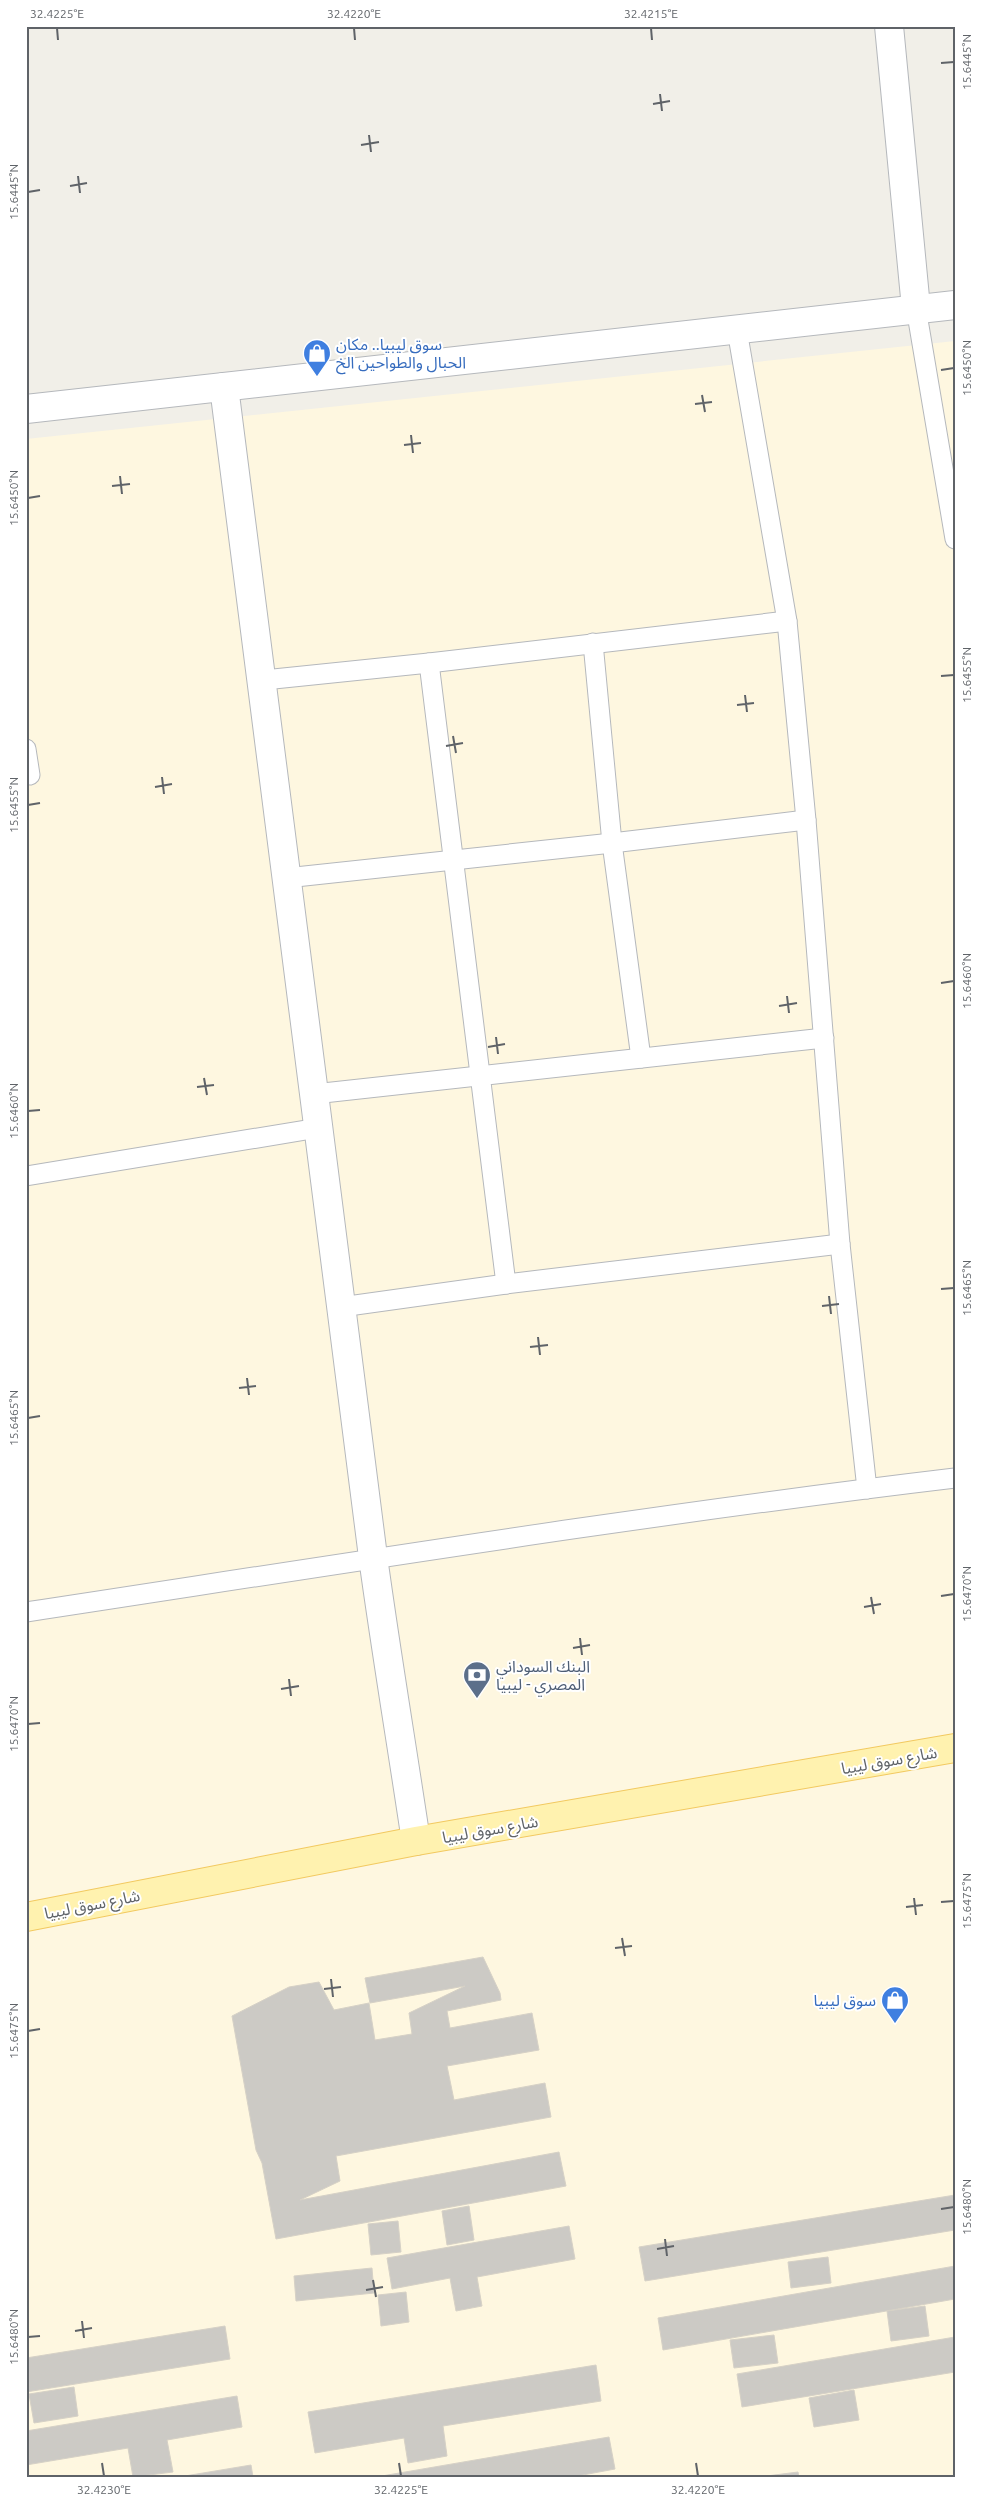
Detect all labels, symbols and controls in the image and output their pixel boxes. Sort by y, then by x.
text: 32.4225°E [30,7,84,20]
text: 32.4220°E [327,7,381,20]
text: 32.4215°E [624,7,678,20]
text: 15.6445°N [960,34,973,90]
text: 15.6445°N [7,164,20,220]
place label: سوق ليبيا.. مكان الحبال والطواحين الخ [336,335,466,375]
shop icon: سوق ليبيا.. مكان الحبال والطواحين الخ [302,338,332,377]
text: 15.6450°N [960,340,973,396]
text: 15.6450°N [7,470,20,526]
text: 15.6455°N [960,647,973,703]
text: 15.6455°N [7,777,20,833]
text: 15.6460°N [960,953,973,1009]
text: 15.6460°N [7,1083,20,1139]
text: 15.6465°N [960,1260,973,1316]
text: 15.6465°N [7,1390,20,1446]
text: 15.6470°N [960,1566,973,1622]
place label: البنك السوداني المصري - ليبيا [496,1657,590,1697]
bank icon: البنك السوداني المصري - ليبيا [462,1660,492,1699]
text: 15.6470°N [7,1696,20,1752]
street label: شارع سوق ليبيا [840,1743,939,1781]
street label: شارع سوق ليبيا [441,1812,540,1850]
text: 15.6475°N [960,1873,973,1929]
street label: شارع سوق ليبيا [43,1886,142,1926]
shop icon: سوق ليبيا [880,1985,910,2024]
place label: سوق ليبيا [814,1991,876,2010]
text: 15.6475°N [7,2003,20,2059]
text: 15.6480°N [960,2179,973,2235]
text: 15.6480°N [7,2309,20,2365]
text: 32.4230°E [77,2483,131,2496]
text: 32.4225°E [374,2483,428,2496]
text: 32.4220°E [671,2483,725,2496]

